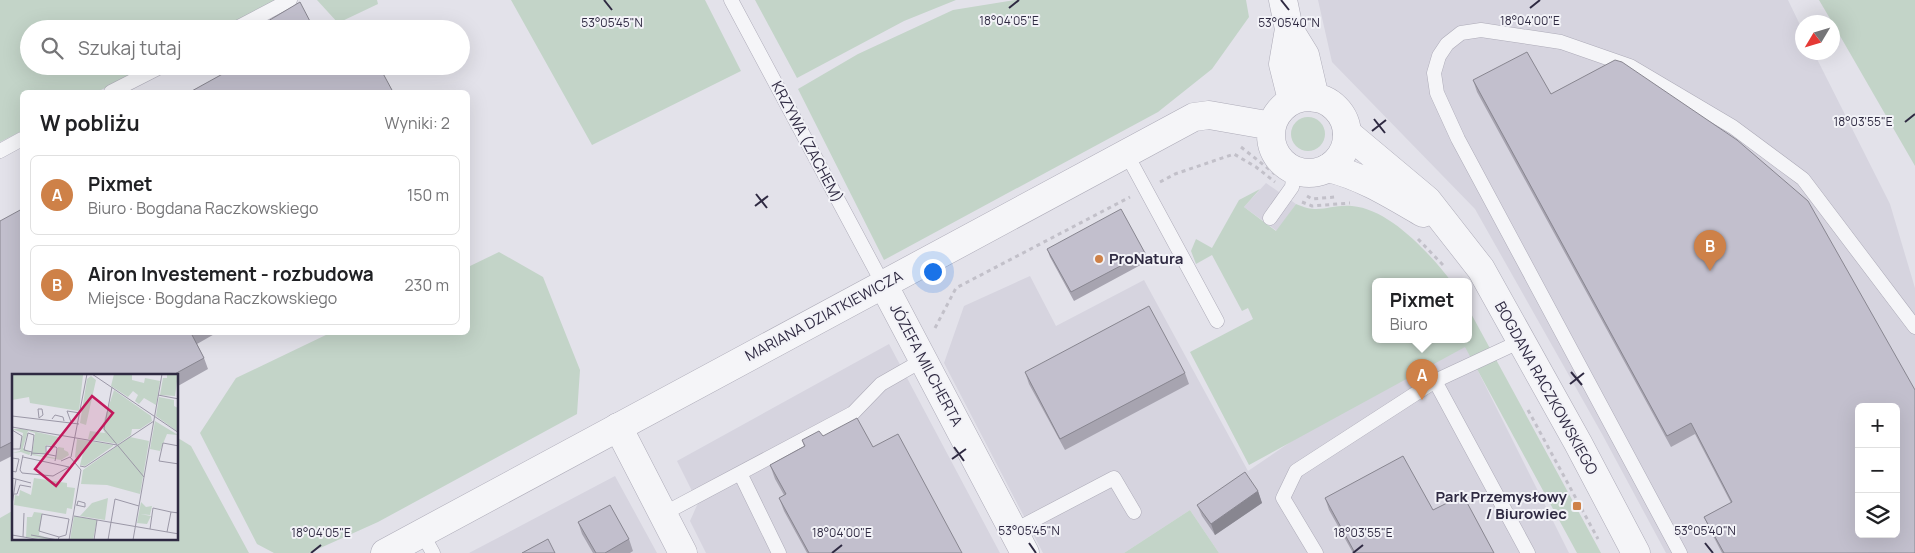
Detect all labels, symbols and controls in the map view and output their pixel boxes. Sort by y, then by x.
text: 18°04'05"E [979,12,1039,29]
text: 18°04'00"E [1500,12,1560,29]
text: 53°05'45"N [581,14,643,31]
text: 53°05'40"N [1258,14,1320,31]
north arrow [1795,15,1840,60]
search box [20,20,470,75]
icon: search [38,34,66,62]
text: Szukaj tutaj [78,35,181,61]
street label: KRZYWA (ZACHEM) [767,77,848,206]
text: W pobliżu [40,109,140,137]
text: Wyniki: 2 [385,112,450,134]
text: 18°03'55"E [1834,113,1893,130]
text: Pixmet [88,171,153,197]
text: A [52,184,62,206]
text: 150 m [407,184,449,206]
text: Biuro · Bogdana Raczkowskiego [88,197,318,219]
pin: B [1694,230,1726,271]
place label: ProNatura [1109,248,1183,269]
marker: ProNatura [1093,253,1105,265]
your location [920,259,946,285]
text: Airon Investement - rozbudowa [88,261,374,287]
street label: MARIANA DZIATKIEWICZA [741,265,907,366]
text: B [52,274,62,296]
text: 230 m [405,274,449,296]
popup [1372,278,1472,343]
text: Miejsce · Bogdana Raczkowskiego [88,287,337,309]
text: Pixmet [1390,287,1454,313]
street label: BOGDANA RACZKOWSKIEGO [1490,297,1603,478]
street label: JÓZEFA MILCHERTA [885,300,968,430]
text: Biuro [1390,313,1428,335]
pin: A [1406,359,1438,400]
inset map [12,374,179,540]
map controls [1855,403,1900,538]
button: + [1855,403,1900,448]
button: − [1855,448,1900,493]
place label: Park Przemysłowy / Biurowiec [1435,486,1568,524]
button: layers [1855,493,1900,538]
marker: Park Przemysłowy / Biurowiec [1571,500,1583,512]
text: 53°05'45"N [998,522,1060,539]
text: 53°05'40"N [1674,522,1736,539]
text: 18°04'05"E [291,524,351,541]
text: 18°04'00"E [812,524,872,541]
text: 18°03'55"E [1334,524,1393,541]

